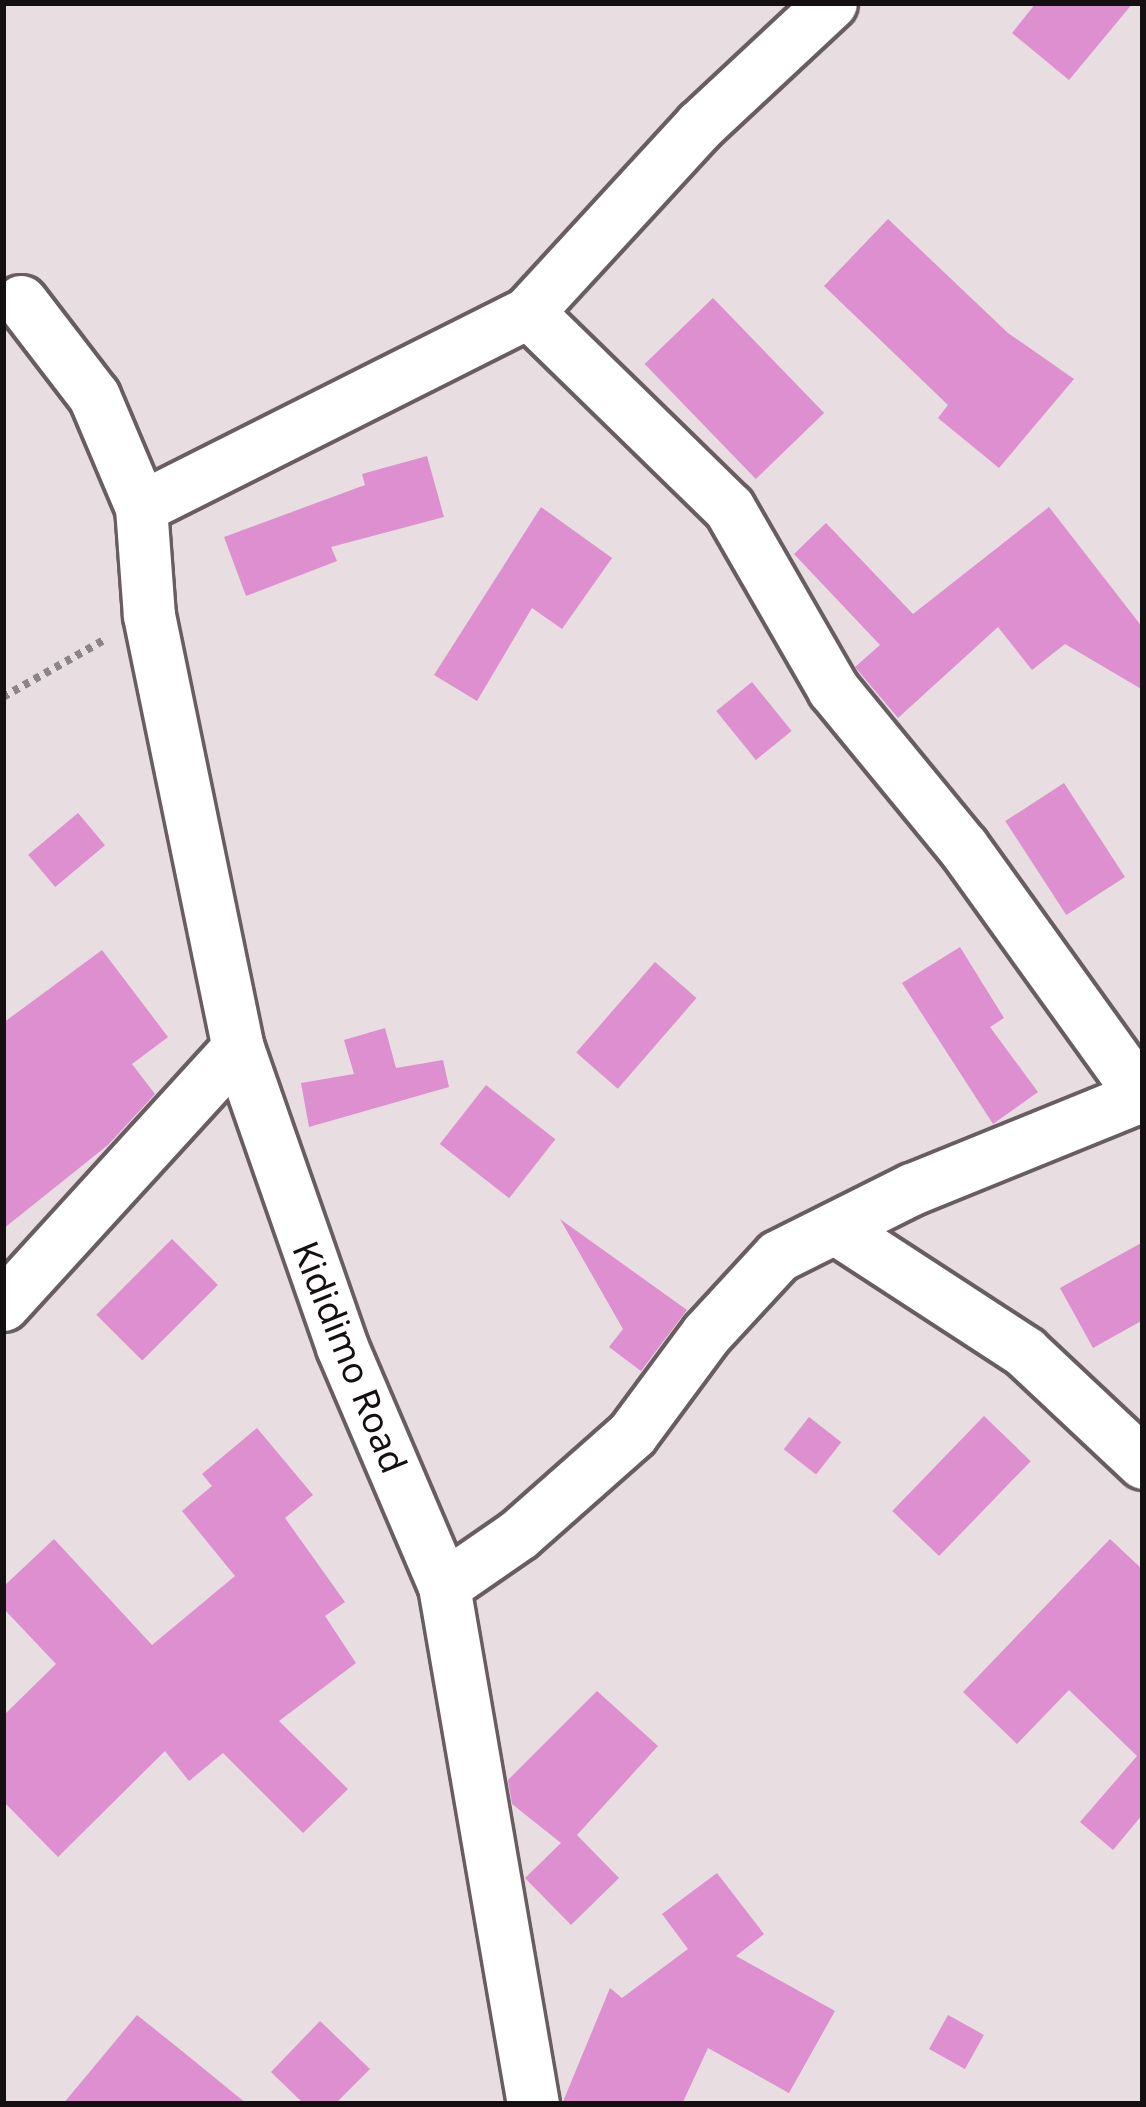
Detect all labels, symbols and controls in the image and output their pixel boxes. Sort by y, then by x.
street label: Kididimo Road [284,1235,416,1479]

